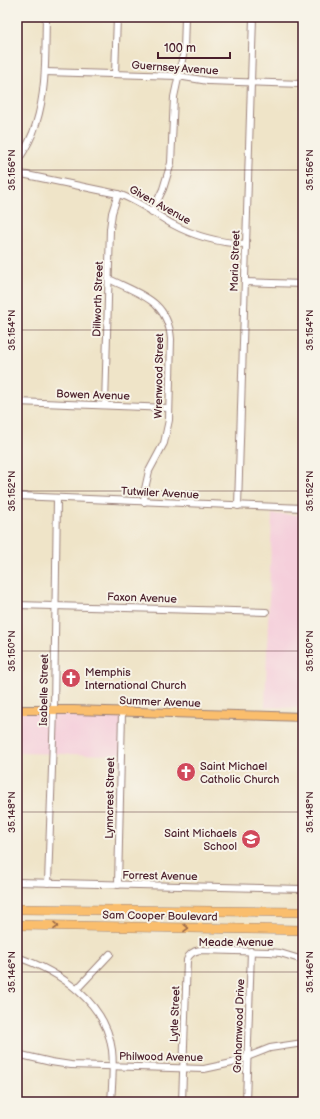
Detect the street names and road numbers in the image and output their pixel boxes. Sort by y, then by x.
street label: Guernsey Avenue [131,58,219,78]
street label: Given Avenue [127,183,193,227]
street label: Maria Street [227,229,243,292]
street label: Dillworth Street [90,260,106,337]
street label: Wrenwood Street [152,333,166,419]
street label: Bowen Avenue [56,387,130,403]
street label: Tutwiler Avenue [121,484,200,502]
street label: Faxon Avenue [107,590,177,606]
street label: Isabelle Street [37,653,51,726]
street label: Summer Avenue [119,694,201,710]
street label: Lynncrest Street [103,757,117,839]
street label: Forrest Avenue [122,869,198,883]
street label: Sam Cooper Boulevard [102,908,218,924]
street label: Meade Avenue [199,936,274,949]
street label: Grahamwood Drive [231,978,247,1073]
street label: Lytle Street [168,985,182,1042]
street label: Philwood Avenue [119,1050,204,1064]

